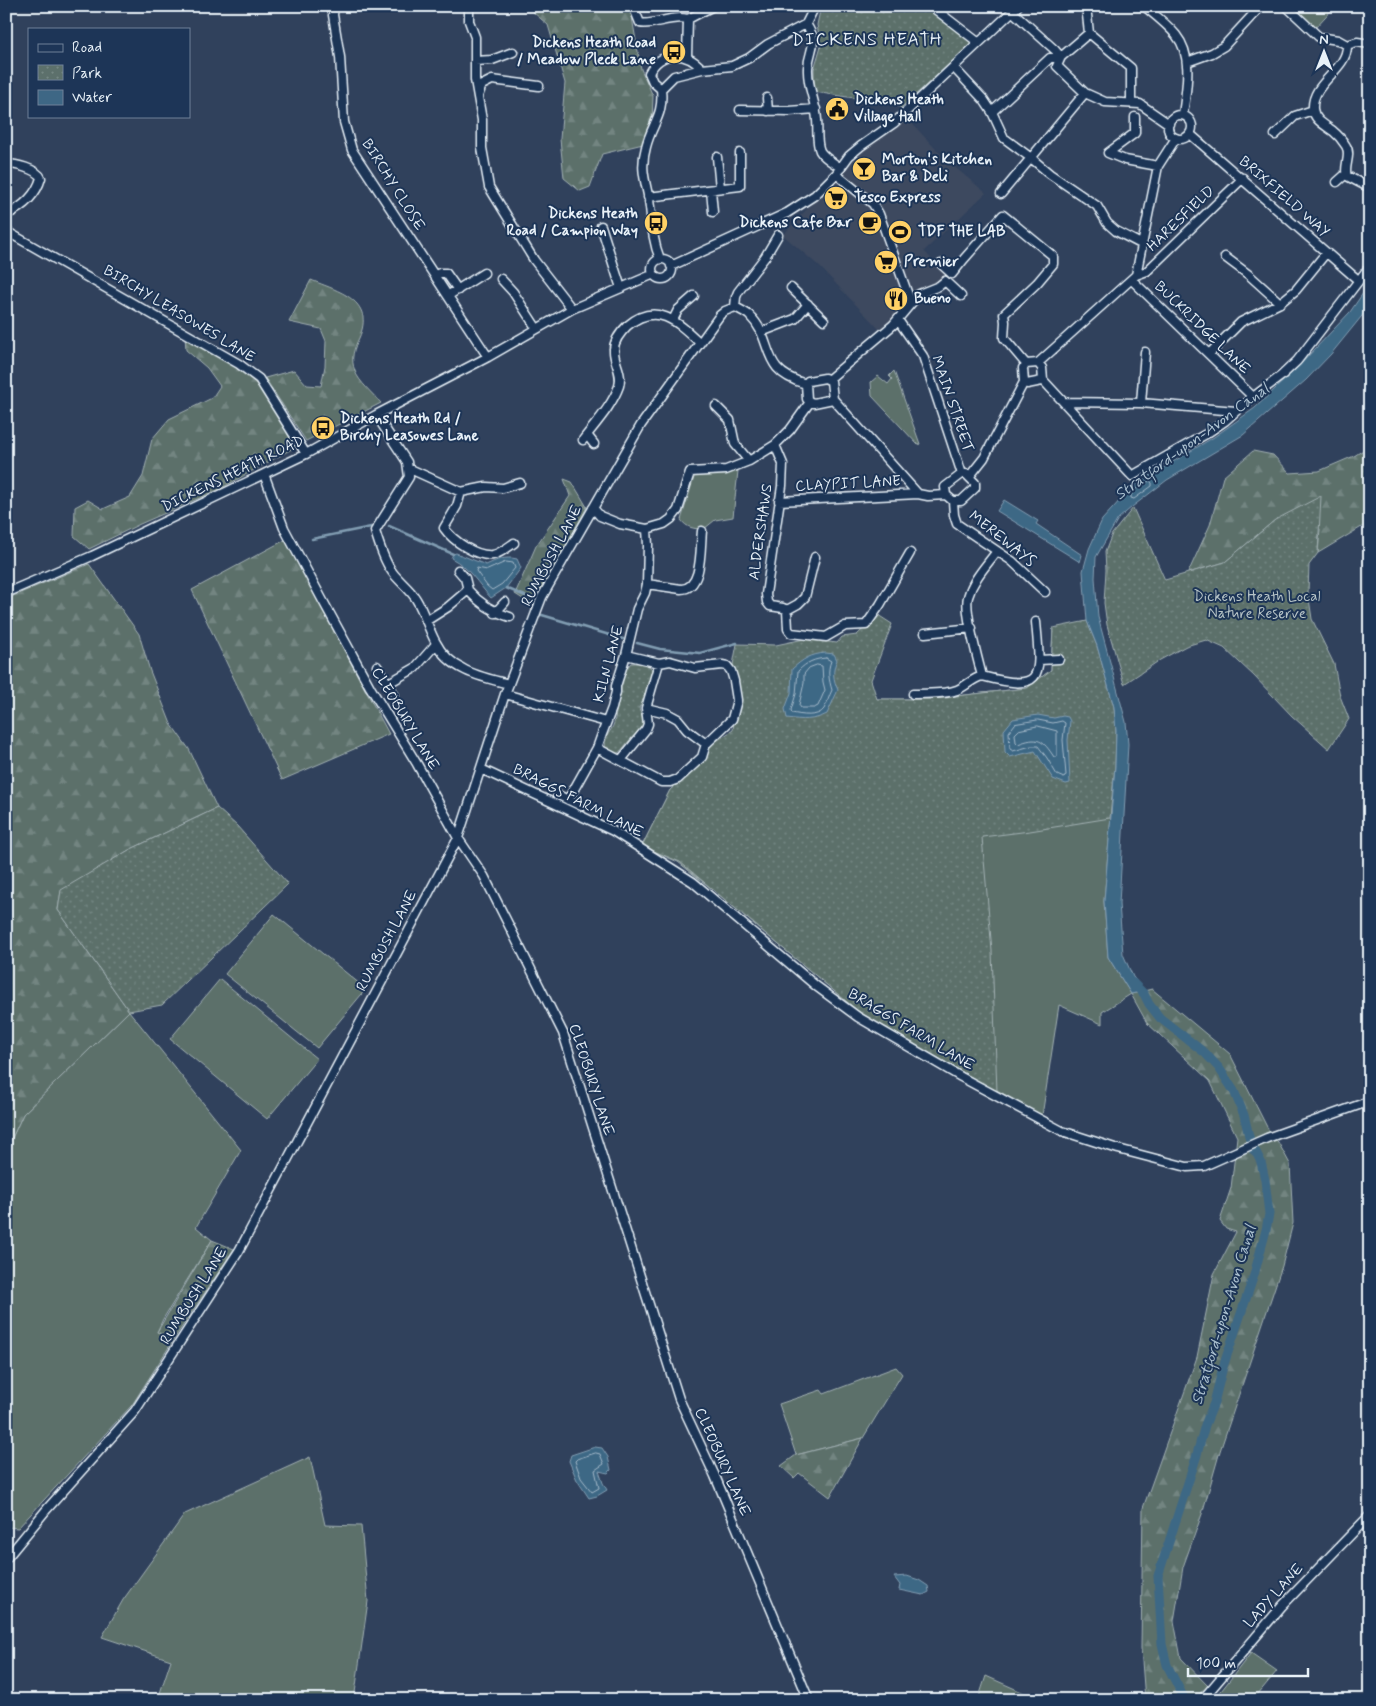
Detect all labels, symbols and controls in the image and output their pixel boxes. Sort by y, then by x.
legend [28,28,190,118]
district label: DICKENS HEATH [792,28,942,52]
north arrow [1298,28,1348,78]
text: N [1319,31,1329,49]
place label: Dickens Heath Road / Meadow Pleck Lane [517,33,656,70]
text: Road [72,38,102,58]
bus stop icon: Dickens Heath Road / Meadow Pleck Lane [661,39,687,65]
text: Park [72,64,102,84]
text: Water [72,88,112,108]
place label: Dickens Heath Village Hall [854,90,944,128]
public building icon: Dickens Heath Village Hall [824,96,850,122]
street label: BIRCHY CLOSE [357,135,429,235]
place label: Morton's Kitchen Bar & Deli [882,150,992,187]
street label: BRIXFIELD WAY [1234,152,1334,242]
bar icon: Morton's Kitchen Bar & Deli [851,156,877,182]
street label: HARESFIELD [1143,182,1219,256]
supermarket icon: Tesco Express [823,185,849,211]
place label: Tesco Express [854,188,941,208]
place label: Dickens Heath Road / Campion Way [506,204,638,241]
bus stop icon: Dickens Heath Road / Campion Way [643,210,669,236]
cafe icon: Dickens Cafe Bar [857,210,883,236]
place label: Dickens Cafe Bar [739,213,853,233]
sports icon: TDF THE LAB [887,219,913,245]
place label: TDF THE LAB [918,222,1006,242]
supermarket icon: Premier [873,249,899,275]
place label: Premier [904,252,959,272]
street label: BIRCHY LEASOWES LANE [99,261,259,368]
street label: BUCKRIDGE LANE [1150,277,1255,379]
restaurant icon: Bueno [883,286,909,312]
place label: Bueno [914,289,951,309]
street label: MAIN STREET [926,353,978,455]
water label: Stratford-upon-Avon Canal [1110,378,1276,507]
place label: Dickens Heath Rd / Birchy Leasowes Lane [340,409,478,446]
bus stop icon: Dickens Heath Rd / Birchy Leasowes Lane [310,415,336,441]
street label: DICKENS HEATH ROAD [159,431,307,517]
street label: CLAYPIT LANE [795,471,901,497]
street label: ALDERSHAWS [744,483,778,581]
street label: RUMBUSH LANE [517,502,587,610]
street label: MEREWAYS [964,506,1040,572]
park label: Dickens Heath Local Nature Reserve [1194,587,1320,624]
street label: KILN LANE [589,623,629,705]
street label: CLEOBURY LANE [366,664,444,774]
street label: BRAGGS FARM LANE [509,759,647,843]
street label: RUMBUSH LANE [352,887,422,995]
street label: BRAGGS FARM LANE [844,984,978,1076]
street label: CLEOBURY LANE [563,1021,619,1139]
water label: Stratford-upon-Avon Canal [1187,1221,1264,1408]
street label: RUMBUSH LANE [156,1243,232,1349]
street label: CLEOBURY LANE [689,1405,755,1520]
street label: LADY LANE [1240,1559,1309,1633]
scale bar [1188,1646,1308,1678]
text: 100 m [1196,1654,1236,1674]

